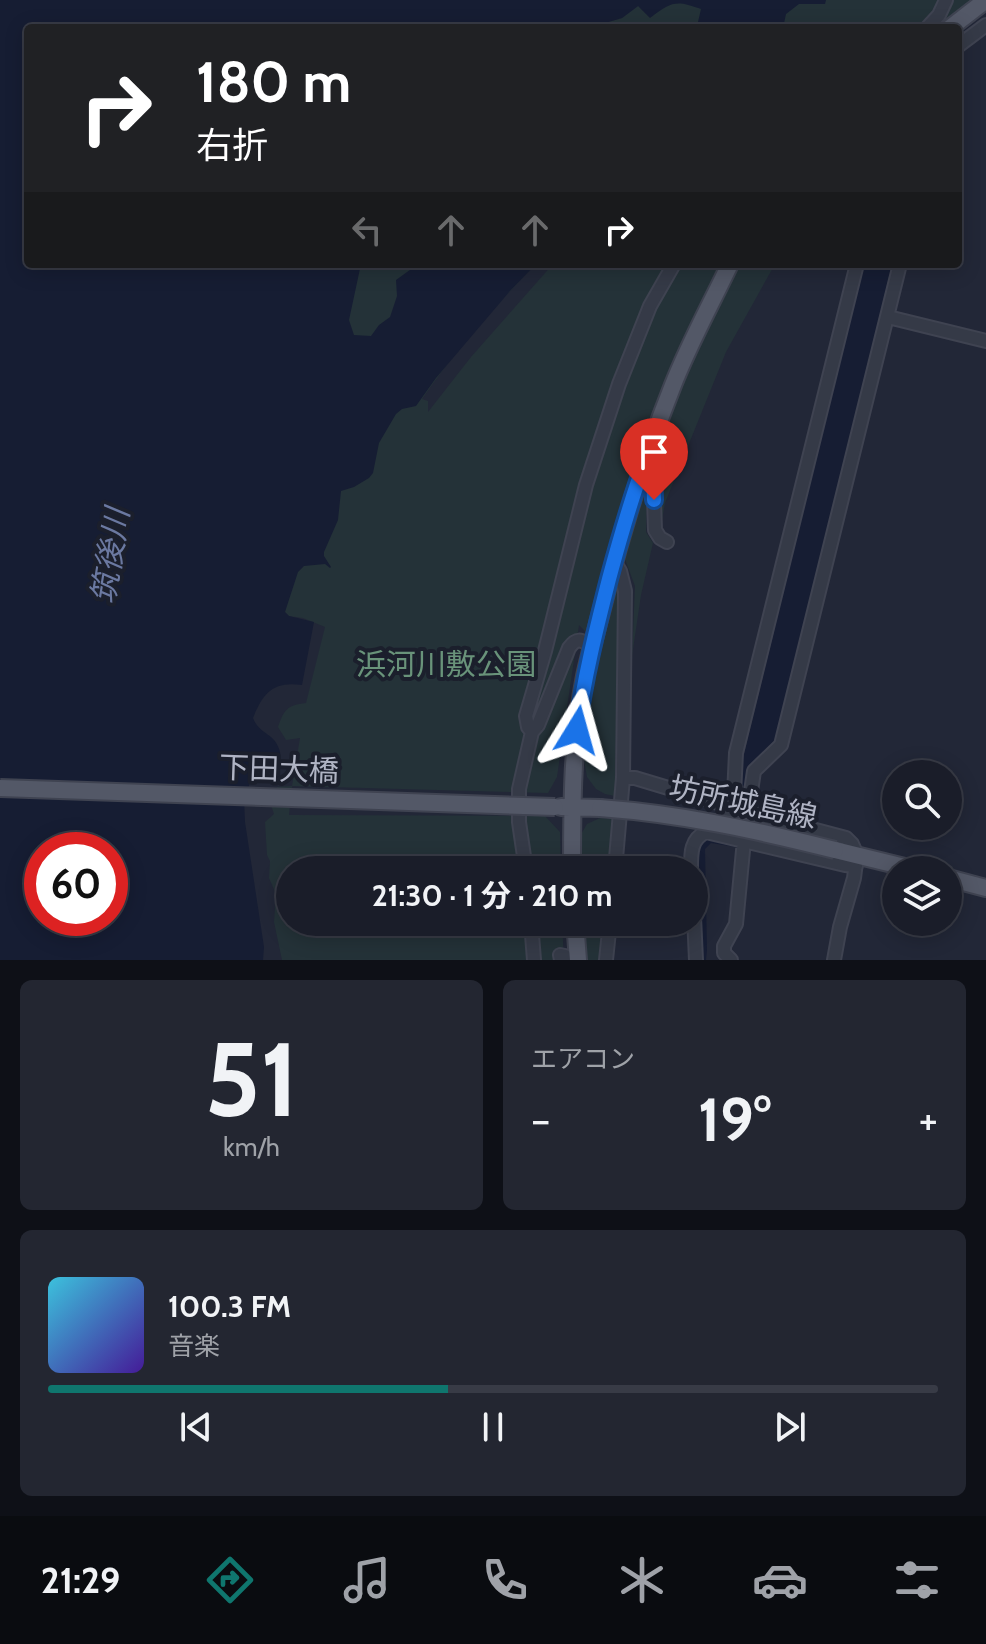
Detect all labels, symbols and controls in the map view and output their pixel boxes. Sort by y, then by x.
text: 180 m [196,48,351,116]
icon: right [64,56,168,160]
text: 右折 [196,123,268,167]
icon: left [345,208,389,252]
icon: ahead [429,208,473,252]
icon: ahead [513,208,557,252]
icon: right [597,208,641,252]
pin [620,418,688,500]
icon: arrive [632,430,676,474]
water label: 筑後川 [83,503,137,606]
park label: 浜河川敷公園 [356,646,536,683]
position arrow [535,688,619,772]
street label: 下田大橋 [218,748,340,790]
map controls [882,760,962,936]
button: search [882,760,962,840]
street label: 坊所城島線 [666,768,820,836]
speed limit sign: 60 [24,832,128,936]
button: layers [882,856,962,936]
text: 21:30 · 1 分 · 210 m [372,877,612,914]
text: 51 [204,1016,299,1142]
text: エアコン [531,1043,635,1075]
text: 19° [698,1083,771,1156]
text: − [531,1093,550,1146]
text: + [919,1093,938,1146]
text: km/h [223,1131,280,1163]
text: 100.3 FM [168,1288,291,1325]
text: 音楽 [168,1330,220,1362]
icon: previous [174,1405,218,1449]
icon: pause [471,1405,515,1449]
icon: next [768,1405,812,1449]
icon: directions [202,1552,258,1608]
icon: music [339,1552,395,1608]
icon: phone [477,1552,533,1608]
icon: climate [614,1552,670,1608]
icon: car [752,1552,808,1608]
icon: filters [889,1552,945,1608]
text: 21:29 [41,1558,120,1602]

